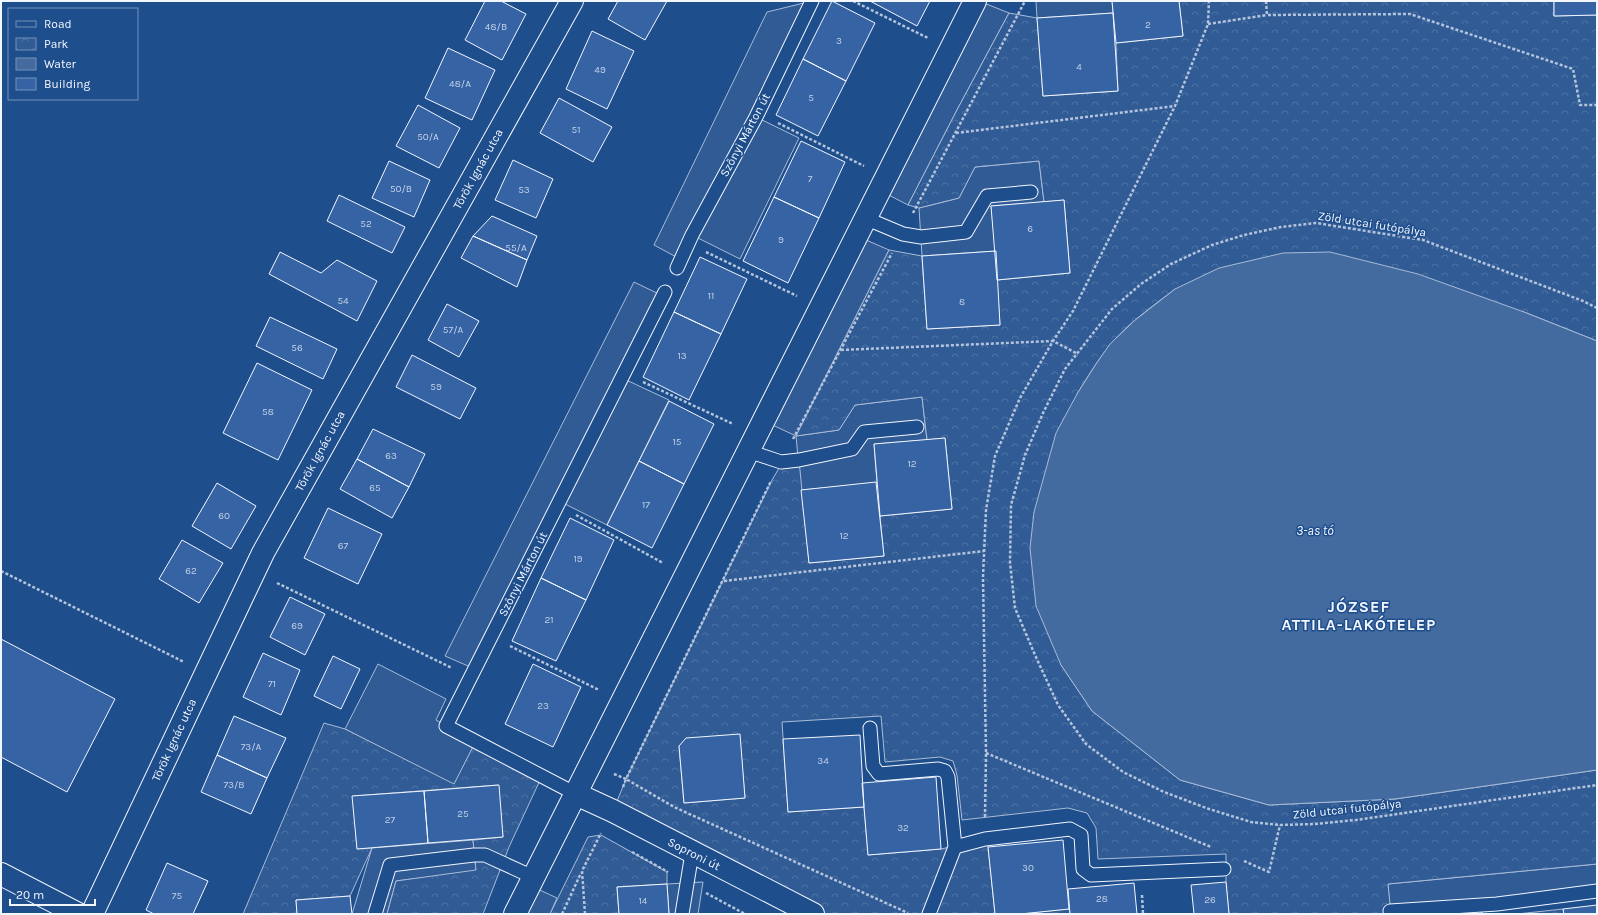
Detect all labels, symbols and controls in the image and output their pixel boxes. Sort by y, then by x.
legend [8,8,138,100]
text: Road [44,17,72,31]
house number: 2 [1145,19,1151,31]
house number: 48/B [485,21,507,33]
house number: 3 [836,35,842,47]
text: Park [44,37,69,51]
text: Water [44,57,77,71]
house number: 4 [1076,61,1082,73]
house number: 49 [594,64,606,76]
text: Building [44,77,91,91]
house number: 48/A [449,78,471,90]
street label: Szőnyi Márton út [717,90,773,179]
house number: 5 [808,92,814,104]
house number: 51 [572,124,580,136]
street label: Török Ignác utca [450,126,506,212]
house number: 50/A [417,131,439,143]
house number: 7 [808,173,813,185]
house number: 50/B [390,183,412,195]
house number: 53 [518,184,530,196]
street label: Zöld utcai futópálya [1317,209,1427,239]
house number: 52 [360,218,372,230]
house number: 6 [1027,223,1033,235]
house number: 9 [778,234,784,246]
house number: 55/A [505,242,527,254]
house number: 11 [708,290,714,302]
house number: 54 [337,295,349,307]
house number: 8 [959,296,965,308]
house number: 57/A [443,324,463,336]
house number: 56 [291,342,303,354]
house number: 13 [677,350,687,362]
house number: 59 [430,381,442,393]
house number: 58 [262,406,274,418]
street label: Török Ignác utca [292,408,348,494]
house number: 15 [673,436,682,448]
house number: 63 [385,450,397,462]
house number: 12 [907,458,917,470]
house number: 65 [369,482,381,494]
house number: 17 [642,499,650,511]
house number: 60 [218,510,230,522]
water label: 3-as tó [1296,523,1334,538]
street label: Szőnyi Márton út [496,529,551,619]
house number: 12 [839,530,849,542]
house number: 67 [338,540,349,552]
house number: 19 [573,553,583,565]
house number: 62 [185,565,197,577]
district label: JÓZSEF ATTILA-LAKÓTELEP [1282,597,1436,634]
house number: 21 [544,614,554,626]
house number: 69 [291,620,303,632]
house number: 71 [268,678,276,690]
street label: Török Ignác utca [149,696,199,784]
house number: 23 [537,700,549,712]
house number: 73/A [241,741,262,753]
house number: 34 [817,755,829,767]
house number: 73/B [223,779,245,791]
street label: Zöld utcai futópálya [1292,796,1402,822]
house number: 25 [457,808,469,820]
house number: 27 [385,814,396,826]
house number: 32 [897,822,909,834]
street label: Soproni út [665,835,723,873]
house number: 30 [1022,862,1034,874]
scale bar [10,881,95,907]
text: 20 m [16,888,44,902]
house number: 75 [172,890,183,902]
house number: 28 [1096,893,1108,905]
house number: 26 [1204,894,1216,906]
house number: 14 [639,895,648,907]

